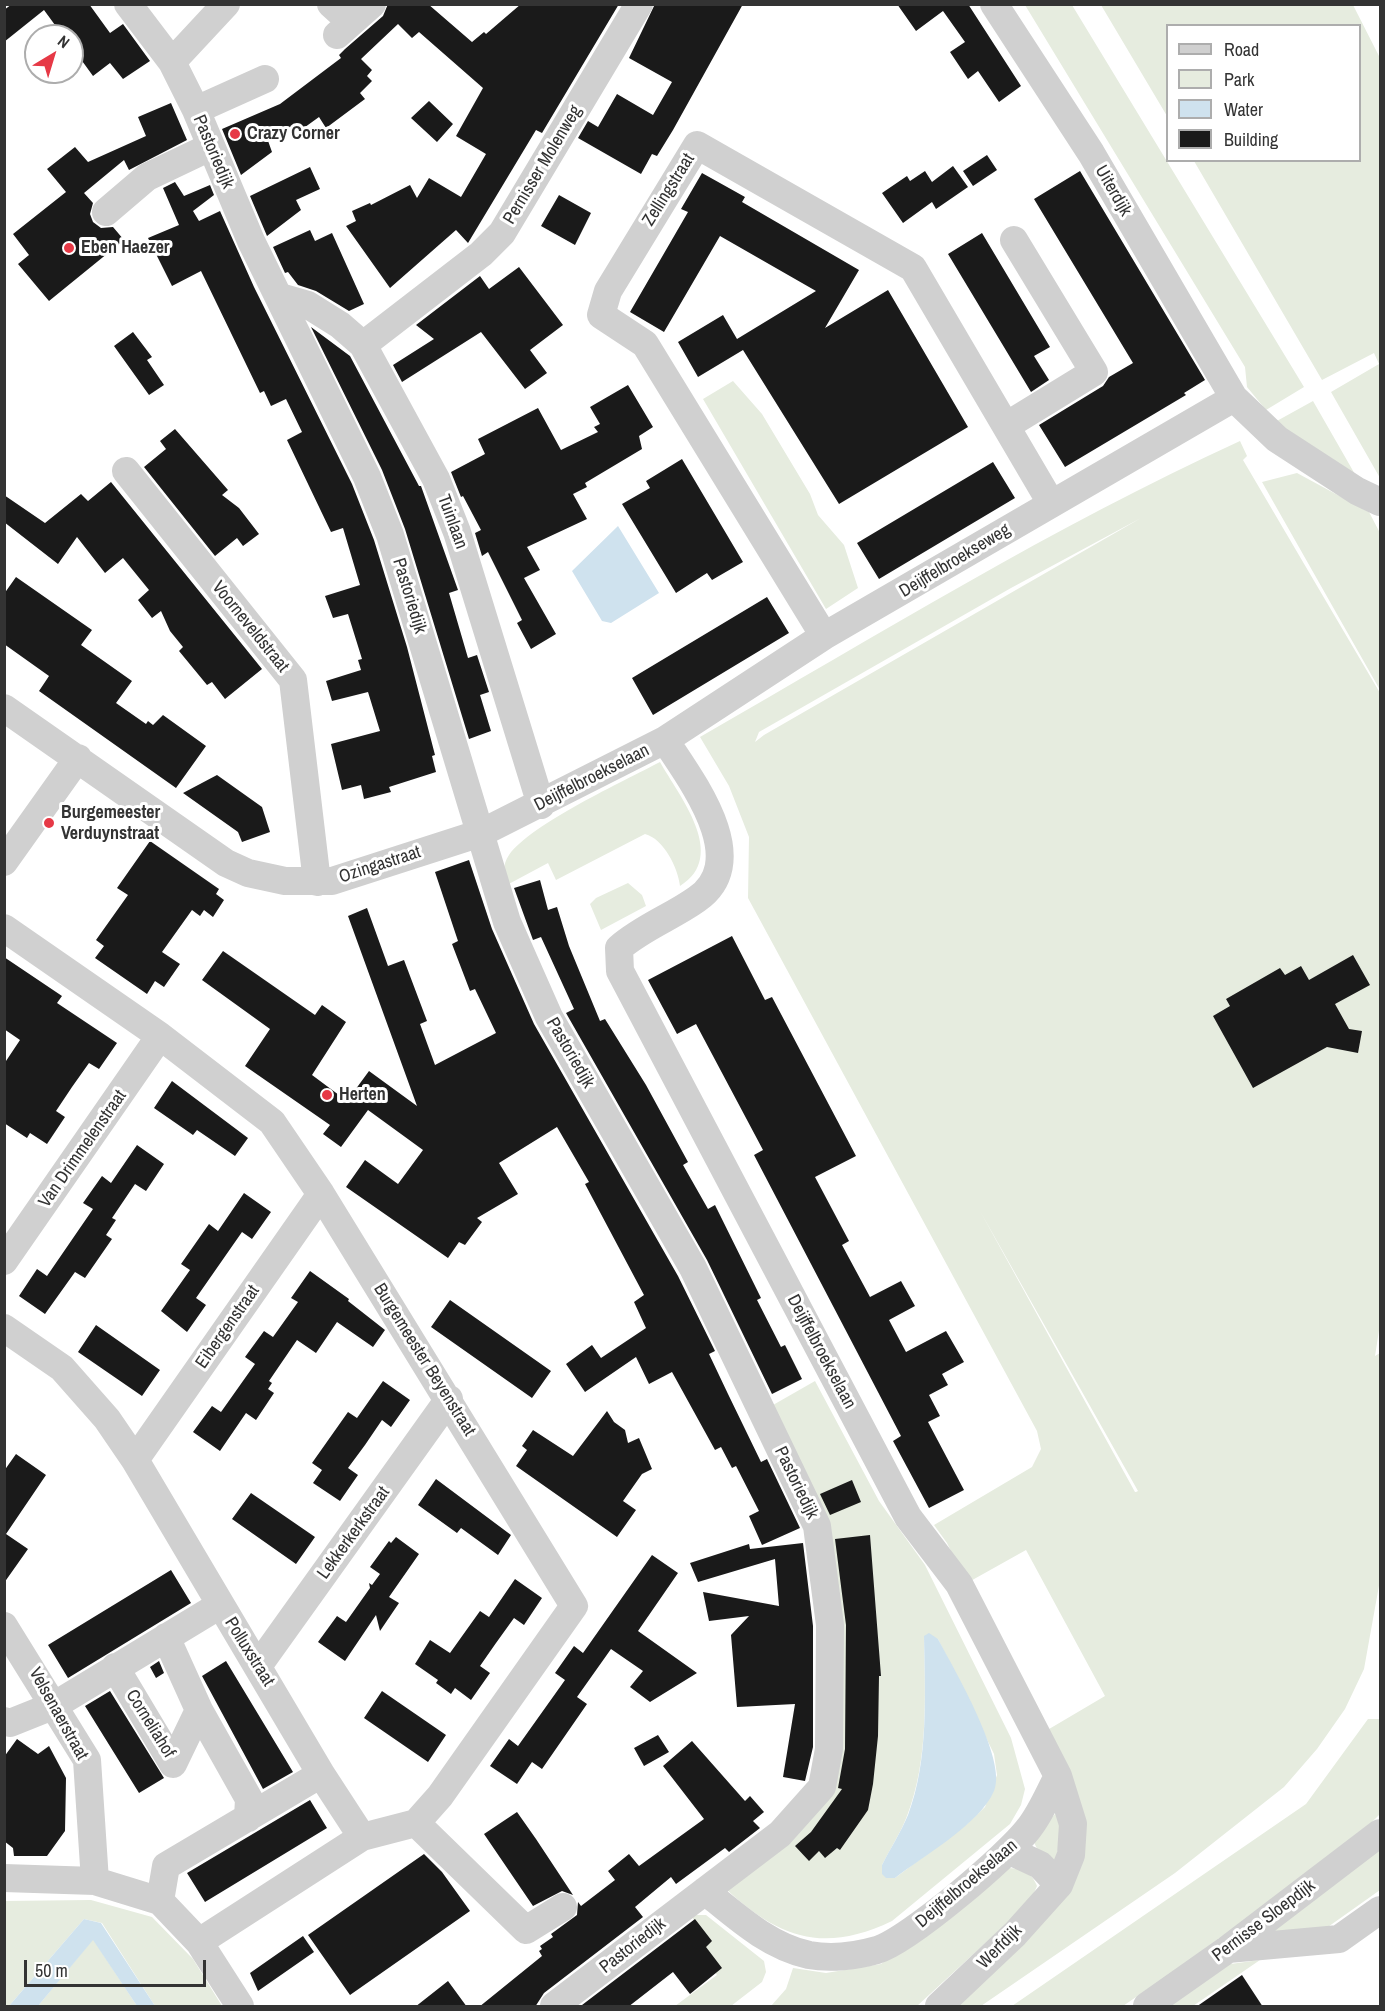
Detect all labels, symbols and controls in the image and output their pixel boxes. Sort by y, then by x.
north arrow [24,24,84,84]
legend [1166,24,1361,162]
text: N [53,30,74,53]
text: Road [1224,37,1259,62]
text: Park [1224,67,1254,92]
text: Water [1224,97,1263,122]
street label: Pernisser Molenweg [499,102,587,228]
street label: Pastoriedijk [188,112,238,192]
place label: Crazy Corner [247,123,340,145]
marker: Crazy Corner [228,127,242,141]
text: Building [1224,127,1278,152]
street label: Zellingstraat [638,150,700,230]
street label: Uiterdijk [1090,162,1136,220]
place label: Eben Haezer [81,237,170,259]
marker: Eben Haezer [62,241,76,255]
street label: Tuinlaan [432,492,472,552]
street label: Deijffelbroekseweg [896,519,1014,603]
street label: Pastoriedijk [387,556,431,636]
street label: Voorneveldstraat [207,577,293,677]
street label: Deijffelbroekselaan [531,740,653,816]
place label: Burgemeester Verduynstraat [61,802,160,844]
marker: Burgemeester Verduynstraat [42,816,56,830]
street label: Ozingastraat [336,842,424,888]
street label: Pastoriedijk [541,1014,599,1092]
place label: Herten [339,1084,386,1106]
street label: Van Drimmelenstraat [34,1086,132,1212]
marker: Herten [320,1088,334,1102]
street label: Burgemeester Beyenstraat [368,1280,480,1440]
street label: Eibergenstraat [191,1281,265,1373]
street label: Deijffelbroekselaan [782,1291,860,1413]
street label: Pastoriedijk [769,1443,823,1523]
street label: Lekkerkerkstraat [313,1483,395,1583]
street label: Polluxstraat [219,1614,279,1690]
street label: Velsenaerstraat [24,1664,92,1764]
street label: Corneliahof [121,1686,179,1762]
street label: Deijffelbroekselaan [912,1835,1022,1933]
street label: Pernisse Sloepdijk [1208,1875,1320,1967]
street label: Pastoriedijk [596,1913,670,1979]
street label: Werfdijk [973,1920,1027,1974]
scale bar [27,1948,208,1986]
text: 50 m [35,1958,68,1983]

